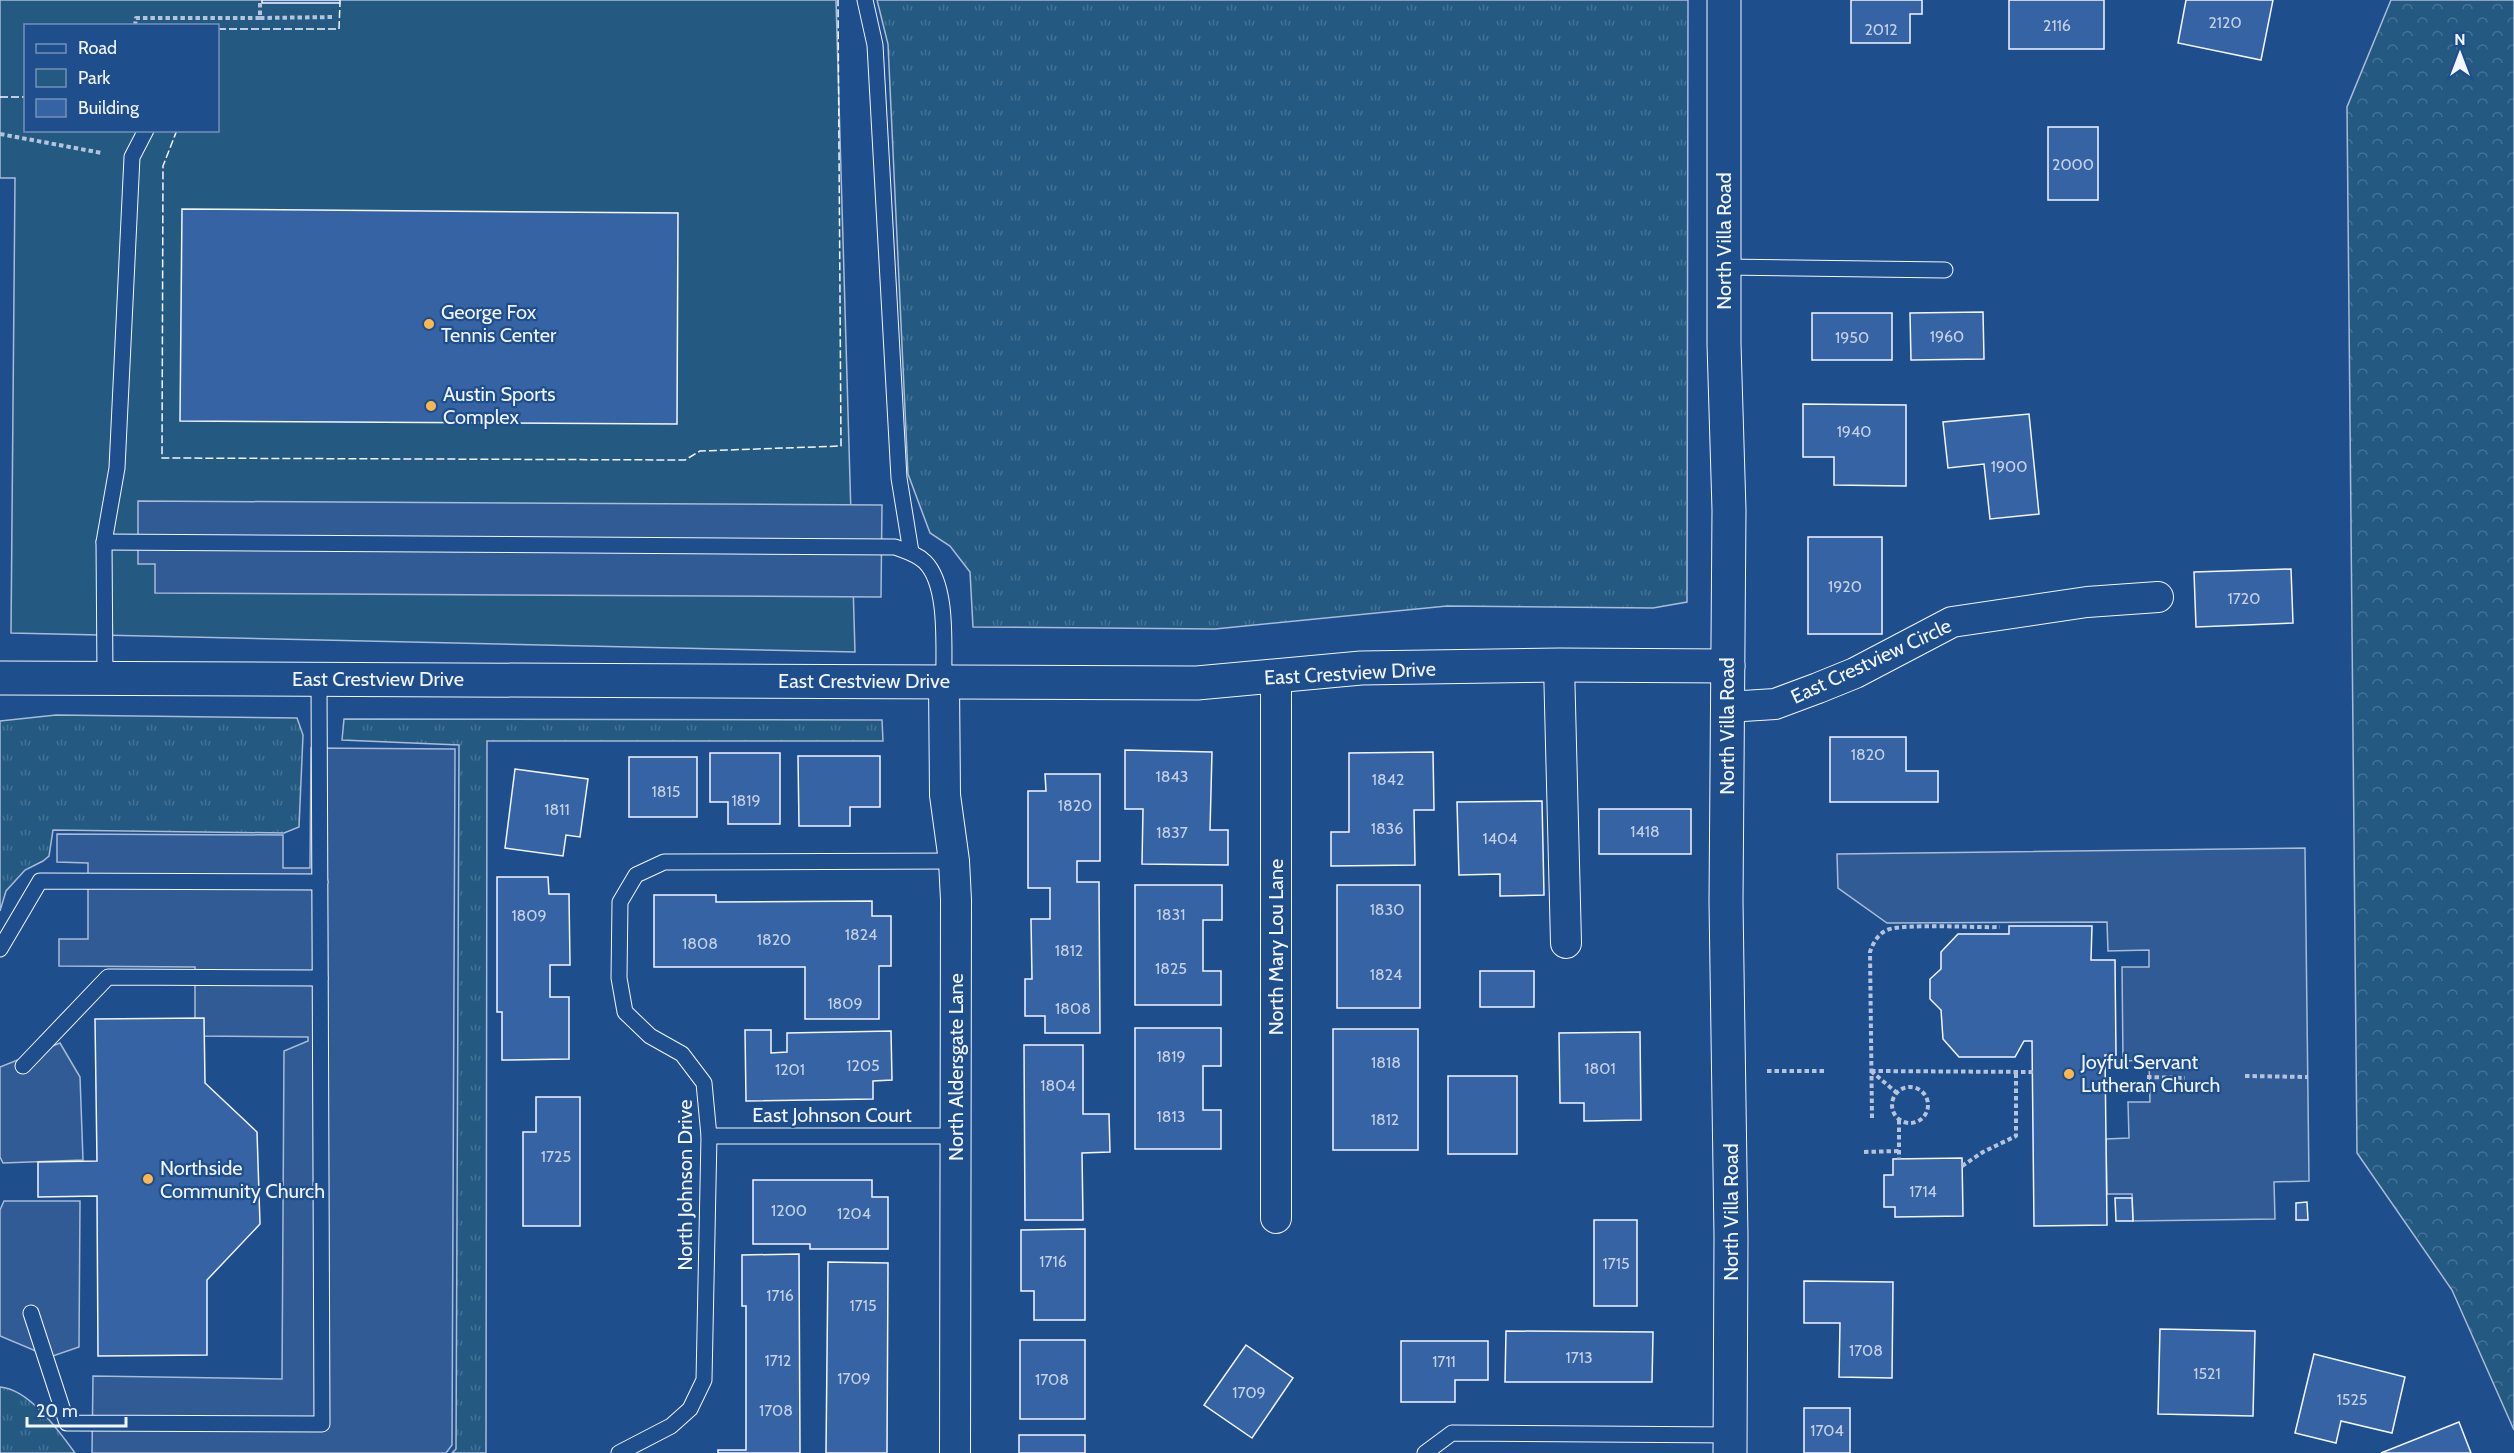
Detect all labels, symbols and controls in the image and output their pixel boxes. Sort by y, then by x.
house number: 2120 [2208,13,2242,32]
house number: 2116 [2043,16,2071,35]
house number: 2012 [1864,20,1898,39]
legend [24,24,219,132]
north arrow [2430,24,2490,84]
text: N [2454,30,2466,49]
text: Road [78,37,117,59]
text: Park [78,67,111,89]
text: Building [78,97,140,119]
house number: 2000 [2052,155,2094,174]
street label: North Villa Road [1712,172,1736,310]
place label: George Fox Tennis Center [441,300,557,347]
marker: George Fox Tennis Center [422,317,436,331]
house number: 1960 [1930,327,1964,346]
house number: 1950 [1835,328,1869,347]
place label: Austin Sports Complex [443,382,556,429]
marker: Austin Sports Complex [424,399,438,413]
house number: 1940 [1837,422,1871,441]
house number: 1900 [1991,457,2027,476]
house number: 1920 [1828,577,1862,596]
house number: 1720 [2228,589,2260,608]
street label: East Crestview Circle [1787,613,1955,709]
street label: East Crestview Drive [1264,657,1436,689]
street label: North Villa Road [1715,657,1739,795]
street label: East Crestview Drive [292,667,464,691]
street label: East Crestview Drive [778,669,950,693]
house number: 1820 [1851,745,1885,764]
house number: 1843 [1156,767,1188,786]
house number: 1842 [1372,770,1404,789]
house number: 1815 [652,782,680,801]
house number: 1819 [731,791,761,810]
house number: 1820 [1058,796,1092,815]
house number: 1811 [544,800,570,819]
house number: 1836 [1371,819,1403,838]
house number: 1418 [1630,822,1660,841]
house number: 1837 [1156,823,1188,842]
house number: 1404 [1483,829,1517,848]
street label: North Mary Lou Lane [1264,859,1288,1035]
house number: 1830 [1370,900,1404,919]
house number: 1831 [1157,905,1185,924]
house number: 1809 [511,906,547,925]
house number: 1824 [845,925,877,944]
house number: 1820 [757,930,791,949]
house number: 1808 [682,934,718,953]
house number: 1812 [1055,941,1083,960]
house number: 1825 [1155,959,1187,978]
house number: 1824 [1370,965,1402,984]
street label: North Aldersgate Lane [944,973,968,1161]
house number: 1809 [827,994,863,1013]
house number: 1808 [1055,999,1091,1018]
house number: 1819 [1156,1047,1186,1066]
place label: Joyful Servant Lutheran Church [2080,1050,2220,1097]
house number: 1818 [1371,1053,1401,1072]
house number: 1205 [846,1056,880,1075]
house number: 1801 [1584,1059,1616,1078]
house number: 1201 [775,1060,805,1079]
marker: Joyful Servant Lutheran Church [2062,1067,2076,1081]
house number: 1804 [1040,1076,1076,1095]
street label: North Johnson Drive [673,1100,697,1270]
street label: East Johnson Court [752,1103,912,1127]
house number: 1813 [1157,1107,1185,1126]
house number: 1812 [1371,1110,1399,1129]
street label: North Villa Road [1719,1143,1743,1281]
house number: 1725 [541,1147,571,1166]
place label: Northside Community Church [160,1156,325,1203]
marker: Northside Community Church [141,1172,155,1186]
house number: 1714 [1909,1182,1937,1201]
house number: 1200 [771,1201,807,1220]
house number: 1204 [837,1204,871,1223]
house number: 1716 [1039,1252,1067,1271]
house number: 1715 [1602,1254,1630,1273]
house number: 1716 [766,1286,794,1305]
house number: 1715 [849,1296,877,1315]
house number: 1708 [1849,1341,1883,1360]
house number: 1713 [1565,1348,1593,1367]
house number: 1712 [765,1351,791,1370]
house number: 1711 [1432,1352,1456,1371]
house number: 1521 [2193,1364,2221,1383]
house number: 1709 [837,1369,871,1388]
house number: 1708 [1035,1370,1069,1389]
house number: 1709 [1232,1383,1266,1402]
scale bar [27,1390,126,1428]
house number: 1525 [2337,1390,2367,1409]
text: 20 m [36,1400,78,1422]
house number: 1708 [759,1401,793,1420]
house number: 1704 [1810,1421,1844,1440]

